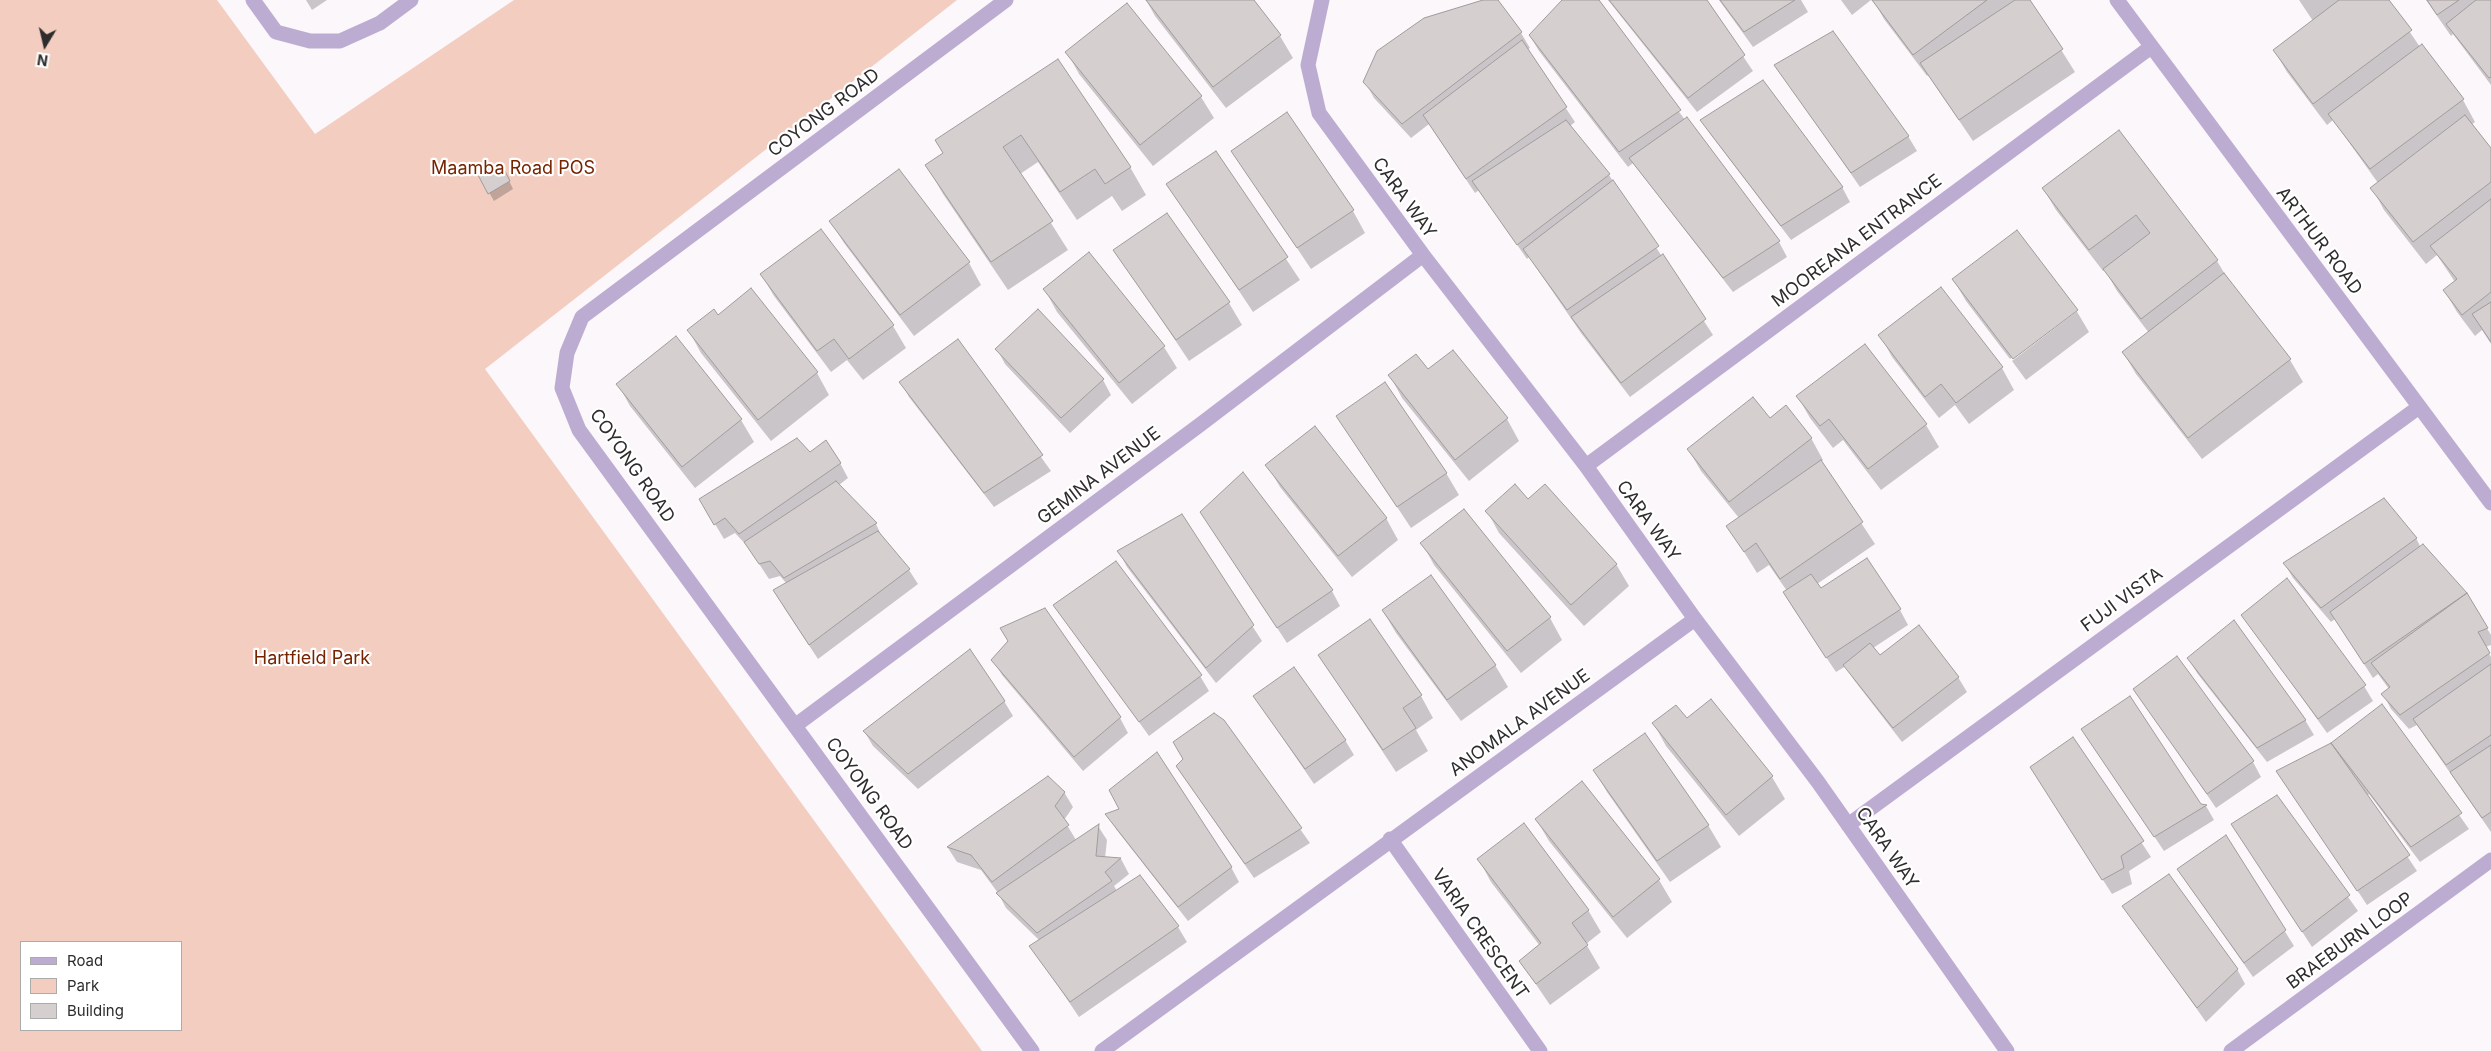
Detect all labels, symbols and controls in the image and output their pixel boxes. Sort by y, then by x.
north arrow [20,20,70,70]
text: N [36,51,49,70]
street label: COYONG ROAD [764,64,884,162]
street label: CARA WAY [1368,154,1440,242]
park label: Maamba Road POS [431,158,595,180]
street label: MOOREANA ENTRANCE [1768,170,1946,312]
street label: ARTHUR ROAD [2272,183,2366,299]
street label: COYONG ROAD [585,405,679,527]
street label: GEMINA AVENUE [1033,423,1165,529]
street label: CARA WAY [1612,477,1684,565]
street label: FUJI VISTA [2077,563,2167,637]
park label: Hartfield Park [254,648,370,670]
street label: ANOMALA AVENUE [1446,665,1594,781]
street label: COYONG ROAD [821,733,917,855]
street label: CARA WAY [1851,803,1923,893]
street label: VARIA CRESCENT [1427,865,1533,1003]
street label: BRAEBURN LOOP [2283,888,2417,994]
legend [20,941,182,1031]
text: Road [67,951,103,970]
text: Park [67,976,99,995]
text: Building [67,1001,124,1020]

